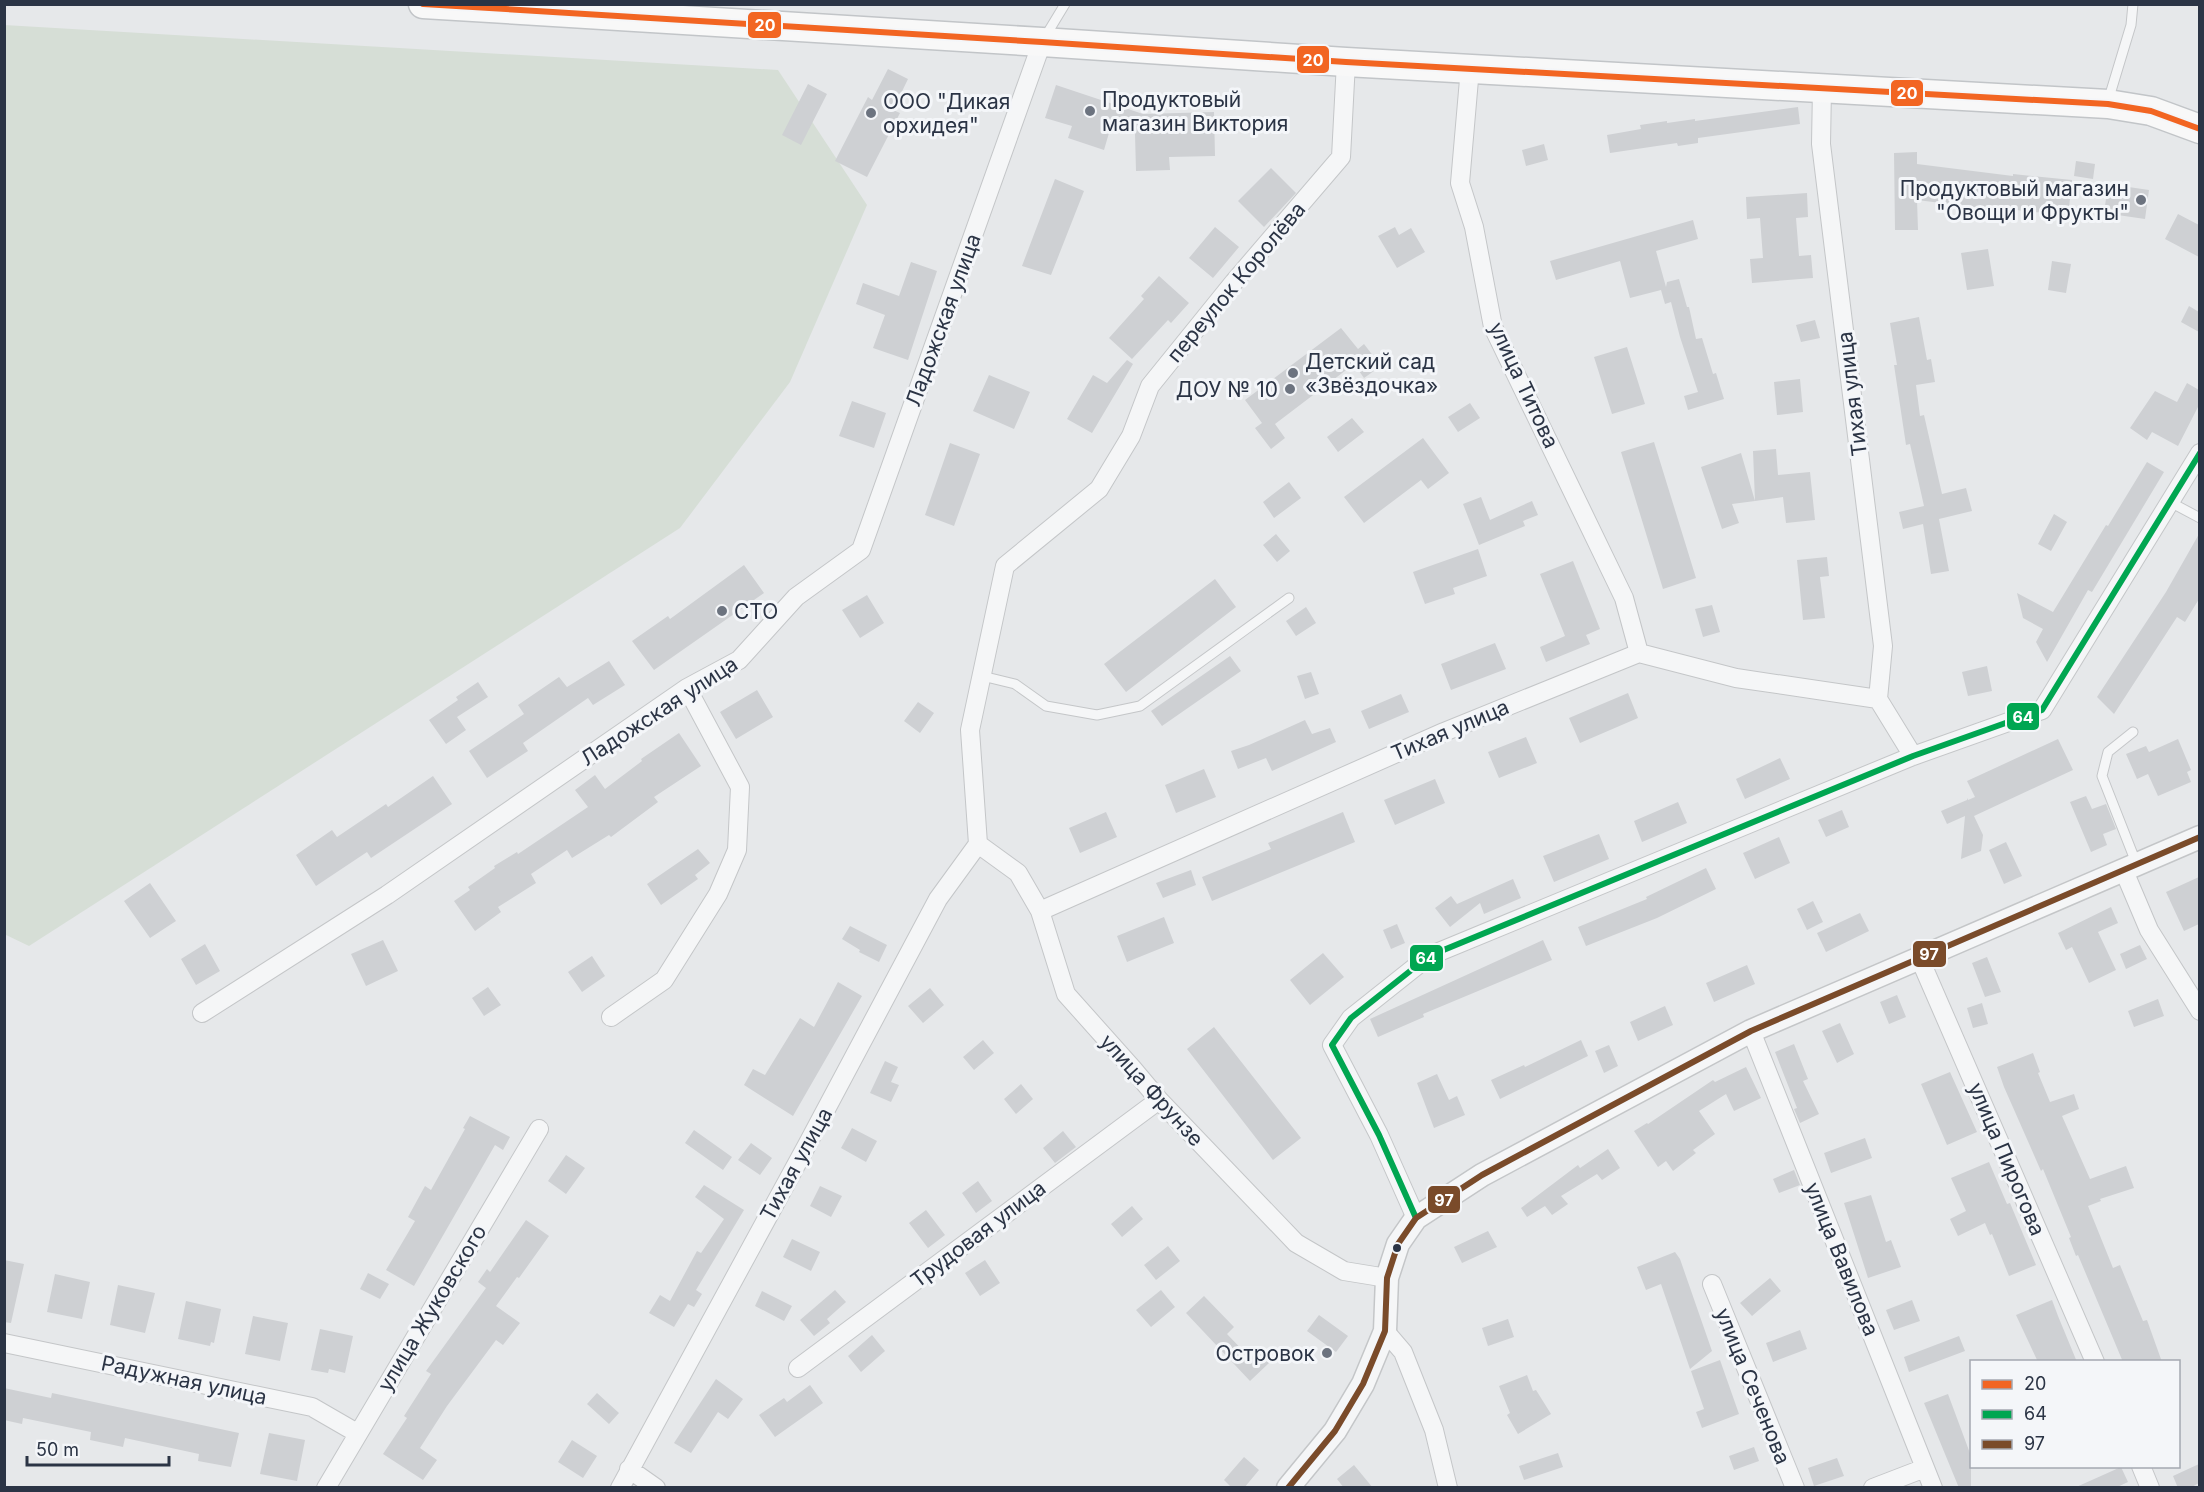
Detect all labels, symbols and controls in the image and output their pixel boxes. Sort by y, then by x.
line badge: 20 [747,11,782,39]
text: 20 [755,15,776,35]
line badge: 20 [1296,45,1330,74]
text: 20 [1303,50,1324,70]
line badge: 20 [1890,79,1924,107]
text: 20 [1897,83,1918,103]
place label: Продуктовый магазин Виктория [1102,87,1289,136]
place label: ООО "Дикая орхидея" [883,89,1010,138]
marker: Продуктовый магазин Виктория [1083,104,1097,118]
marker: ООО "Дикая орхидея" [864,106,878,120]
place label: Продуктовый магазин "Овощи и Фрукты" [1900,176,2129,225]
marker: Продуктовый магазин "Овощи и Фрукты" [2134,193,2148,207]
street label: переулок Королёва [1162,197,1310,367]
street label: Ладожская улица [900,230,986,410]
street label: улица Титова [1484,318,1564,452]
street label: Тихая улица [1832,330,1872,458]
place label: Детский сад «Звёздочка» [1305,349,1438,398]
marker: Детский сад «Звёздочка» [1286,366,1300,380]
place label: ДОУ № 10 [1176,377,1278,402]
marker: ДОУ № 10 [1283,382,1297,396]
place label: СТО [734,599,778,624]
marker: СТО [715,604,729,618]
street label: Ладожская улица [576,651,742,771]
street label: Тихая улица [1387,694,1513,766]
line badge: 64 [2006,702,2040,731]
text: 64 [2012,707,2034,727]
line badge: 97 [1912,940,1947,968]
line badge: 64 [1409,944,1444,972]
text: 97 [1919,944,1939,964]
text: 64 [1415,948,1437,968]
street label: улица Фрунзе [1095,1029,1209,1151]
street label: улица Пирогова [1963,1079,2051,1239]
street label: Тихая улица [755,1103,837,1225]
street label: Трудовая улица [906,1175,1050,1293]
street label: улица Вавилова [1800,1178,1884,1340]
line badge: 97 [1427,1185,1461,1214]
text: 97 [1434,1190,1454,1210]
street label: улица Жуковского [372,1220,492,1396]
unlabelled marker [1391,1242,1403,1254]
street label: улица Сеченова [1710,1304,1796,1468]
place label: Островок [1216,1341,1316,1366]
marker: Островок [1320,1346,1334,1360]
street label: Радужная улица [99,1350,269,1410]
legend [1970,1360,2180,1468]
text: 20 [2024,1373,2046,1394]
text: 64 [2024,1403,2047,1424]
scale bar [27,1429,170,1467]
text: 97 [2024,1433,2045,1454]
text: 50 m [36,1439,79,1460]

